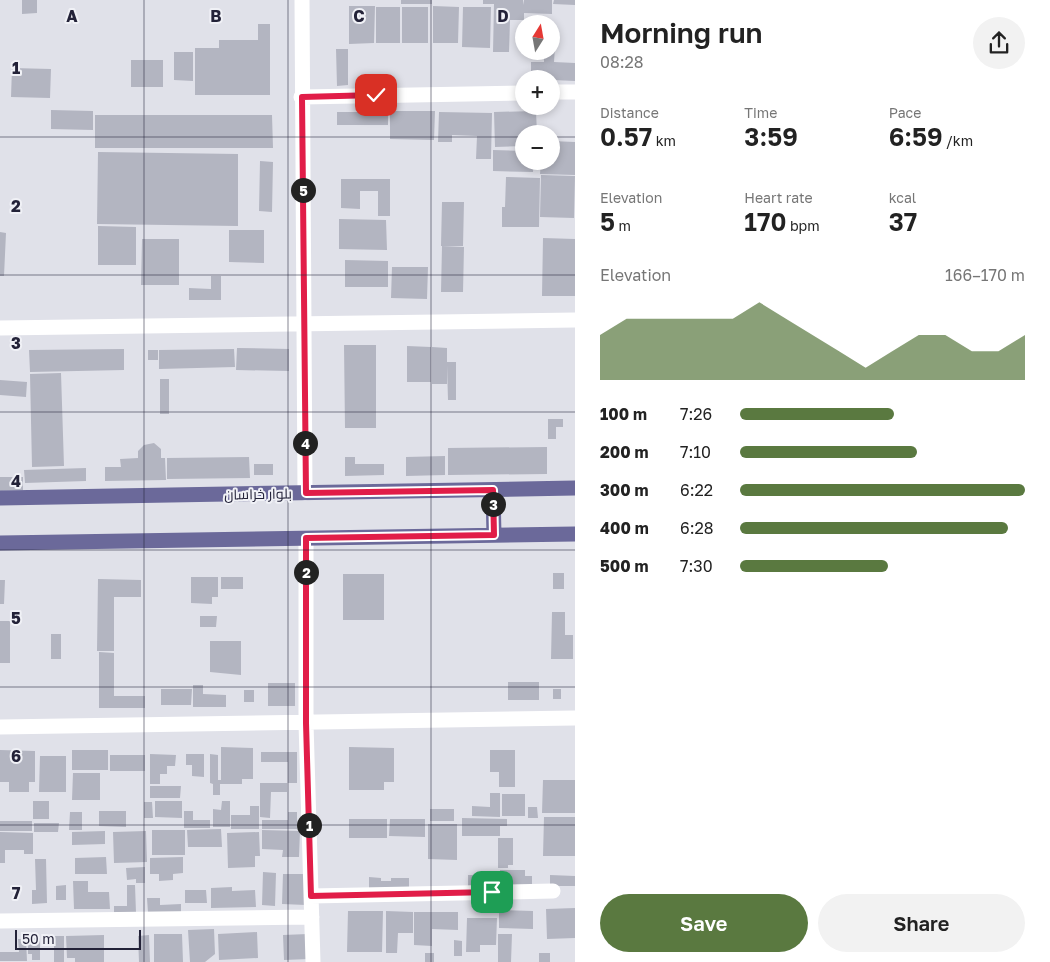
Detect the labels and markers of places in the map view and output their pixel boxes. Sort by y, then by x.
pin [355,74,397,116]
pin: 5 [290,178,316,202]
pin: 4 [292,430,318,456]
pin: 3 [480,492,506,516]
pin: 2 [294,560,318,584]
pin: 1 [296,812,322,838]
pin [471,871,513,913]

